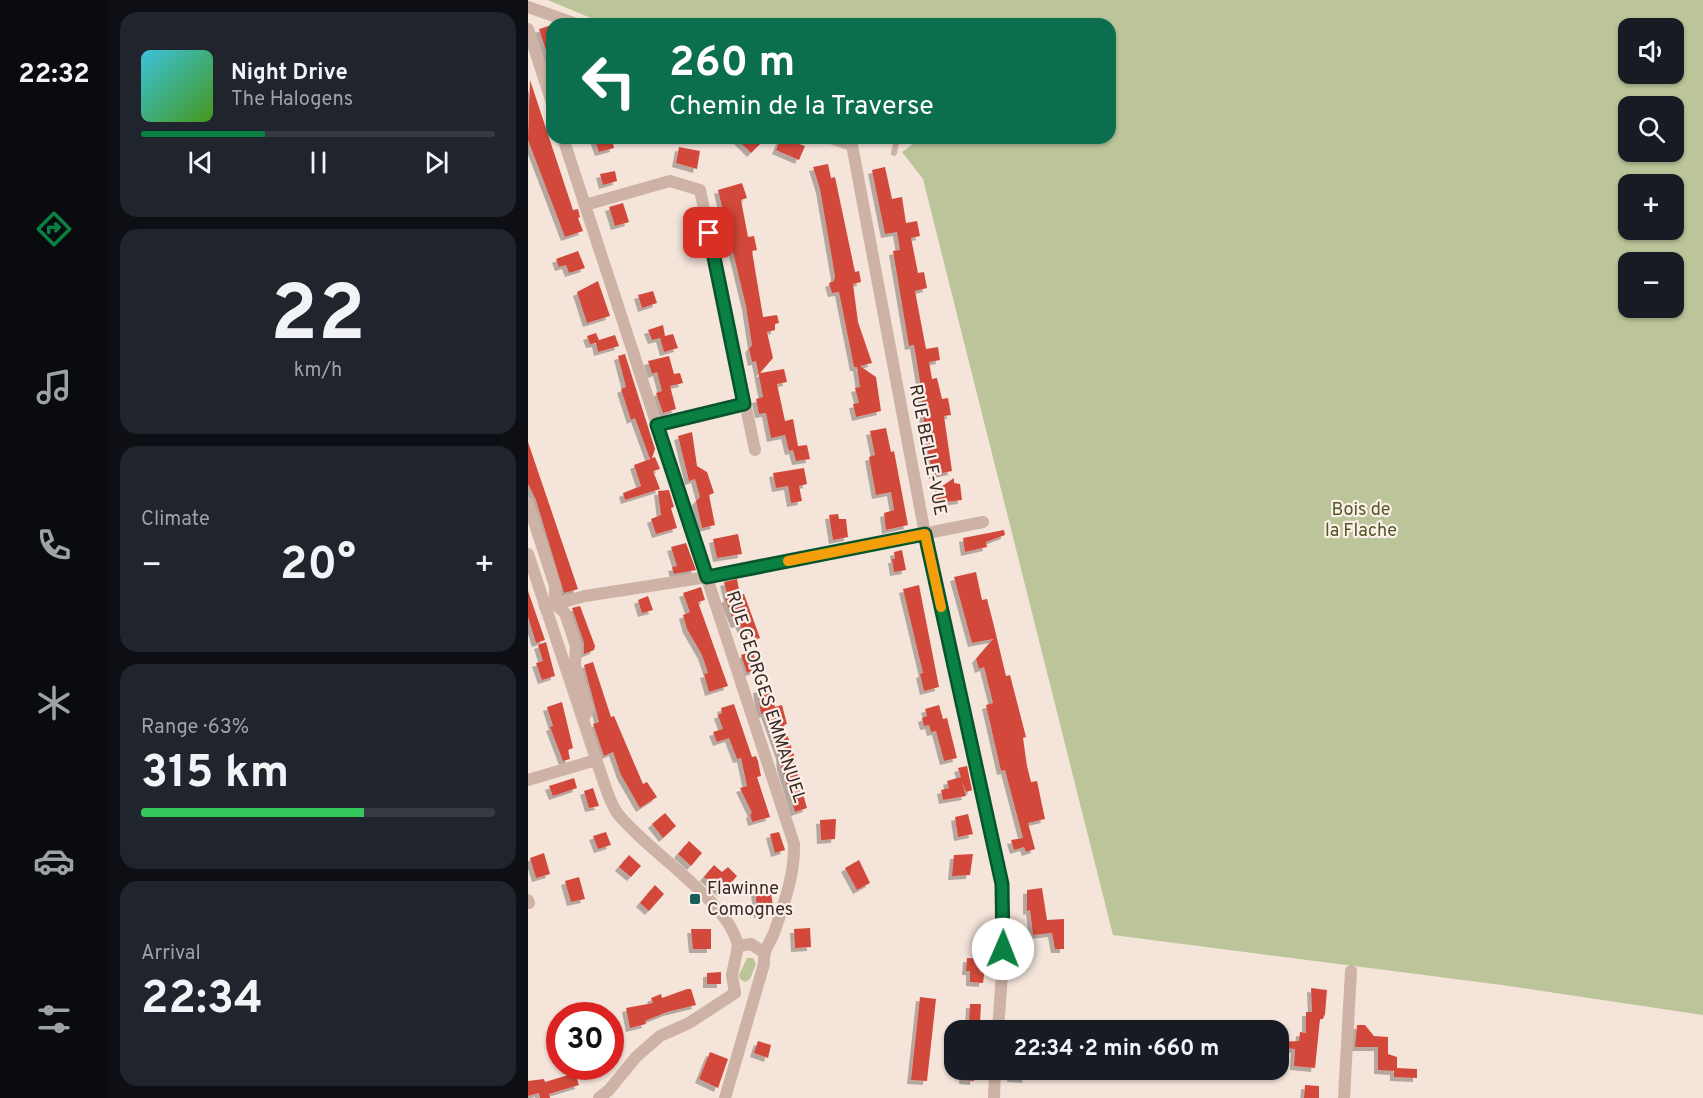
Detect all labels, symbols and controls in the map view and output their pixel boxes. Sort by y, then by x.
map controls [1618,18,1684,318]
button: sound [1618,18,1684,84]
text: 260 m [669,38,795,91]
icon: left [570,42,648,120]
text: 22:32 [18,58,90,92]
text: Night Drive [231,60,348,87]
text: The Halogens [231,87,353,113]
text: Chemin de la Traverse [669,90,934,124]
button: search [1618,96,1684,162]
icon: previous [184,146,217,179]
icon: pause [302,146,335,179]
icon: next [420,146,453,179]
button: + [1618,174,1684,240]
pin [683,207,734,258]
icon: directions [33,208,75,250]
icon: arrive [692,216,725,249]
button: − [1618,252,1684,318]
text: 22 [270,269,366,368]
text: km/h [294,358,342,384]
icon: music [33,366,75,408]
street label: RUE BELLE-VUE [903,382,951,518]
park label: Bois de la Flache [1325,499,1397,543]
text: Climate [141,507,210,533]
icon: phone [33,524,75,566]
text: 20° [280,538,356,595]
text: − [141,546,162,588]
text: + [474,546,495,588]
street label: RUE GEORGES EMMANUEL [720,588,810,806]
icon: climate [33,682,75,724]
text: Range · 63% [141,715,249,741]
text: 315 km [141,746,289,803]
icon: car [33,840,75,882]
place label: Flawinne Comognes [707,878,793,922]
marker: Flawinne Comognes [688,892,702,906]
position arrow [971,917,1035,981]
text: Arrival [141,941,201,967]
text: 22:34 [141,972,263,1029]
icon: filters [33,998,75,1040]
speed limit sign: 30 [546,1002,624,1080]
text: 22:34 · 2 min · 660 m [1014,1036,1219,1063]

